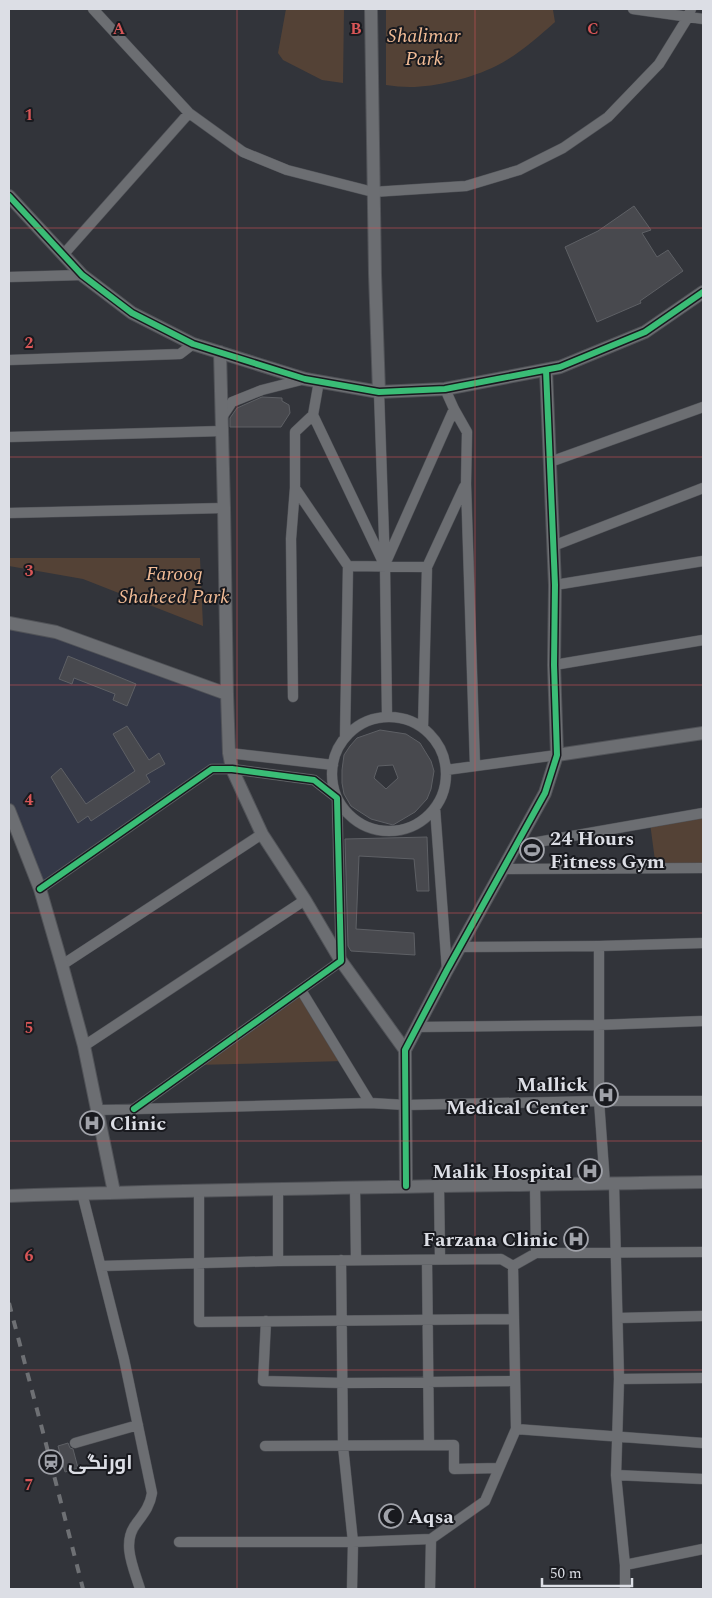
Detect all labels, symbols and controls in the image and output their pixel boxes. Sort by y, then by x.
text: A [113,17,126,41]
text: B [350,17,362,41]
text: C [587,17,599,41]
park label: Shalimar Park [387,21,462,74]
text: 1 [25,103,33,127]
text: 2 [25,331,34,355]
text: 3 [25,559,34,583]
park label: Farooq Shaheed Park [119,559,230,612]
text: 4 [25,788,34,812]
place label: 24 Hours Fitness Gym [550,824,665,877]
sports icon: 24 Hours Fitness Gym [519,837,545,863]
text: 5 [25,1016,33,1040]
place label: Mallick Medical Center [446,1070,588,1123]
hospital icon: Mallick Medical Center [593,1082,619,1108]
place label: Clinic [110,1109,166,1139]
hospital icon: Clinic [79,1110,105,1136]
place label: Malik Hospital [432,1157,572,1187]
hospital icon: Malik Hospital [577,1158,603,1184]
place label: Farzana Clinic [423,1225,558,1255]
hospital icon: Farzana Clinic [563,1226,589,1252]
text: 6 [25,1244,34,1268]
place label: اورنگی [68,1448,133,1478]
station icon: اورنگی [38,1449,64,1475]
text: 7 [25,1473,34,1497]
place label: Aqsa [408,1502,454,1532]
mosque icon: Aqsa [378,1503,404,1529]
scale bar [542,1556,632,1588]
text: 50 m [550,1562,582,1585]

